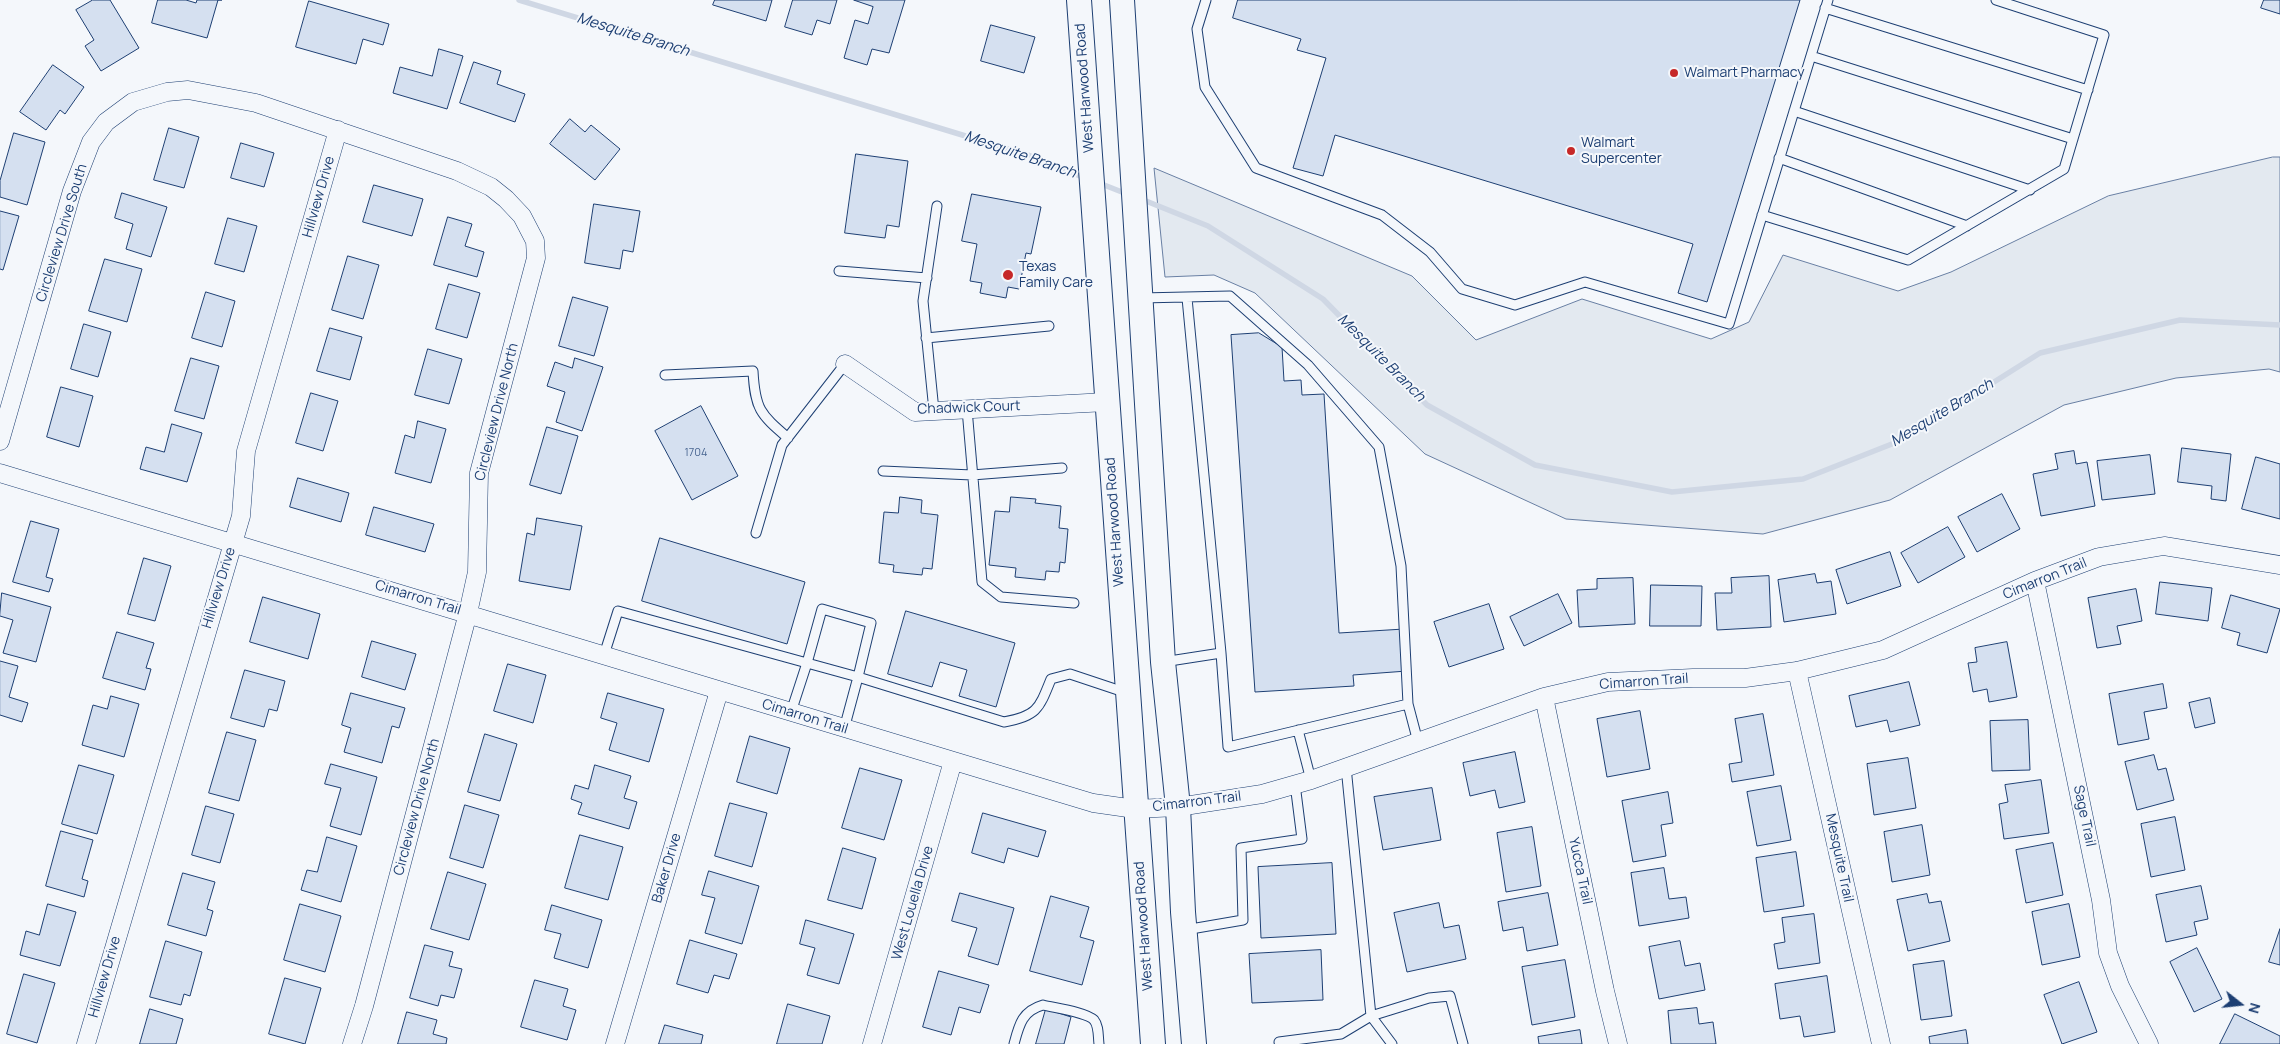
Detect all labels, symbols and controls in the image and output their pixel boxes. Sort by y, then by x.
water label: Mesquite Branch [575,9,691,61]
street label: West Harwood Road [1072,23,1098,153]
place label: Walmart Pharmacy [1684,65,1805,81]
marker: Walmart Pharmacy [1668,67,1680,79]
water label: Mesquite Branch [962,127,1078,183]
place label: Walmart Supercenter [1581,135,1662,168]
marker: Walmart Supercenter [1565,145,1577,157]
street label: Hillview Drive [299,154,339,240]
street label: Circleview Drive South [33,162,91,304]
place label: Texas Family Care [1019,259,1093,292]
marker: Texas Family Care [1001,268,1015,282]
water label: Mesquite Branch [1333,310,1429,406]
street label: Circleview Drive North [472,342,522,482]
water label: Mesquite Branch [1887,375,1997,451]
street label: Chadwick Court [917,398,1021,418]
house number: 1704 [684,446,708,460]
street label: West Harwood Road [1102,457,1128,587]
street label: Hillview Drive [199,545,239,631]
street label: Cimarron Trail [2001,555,2089,603]
street label: Cimarron Trail [373,577,463,619]
street label: Cimarron Trail [1599,671,1689,693]
street label: Cimarron Trail [760,696,850,738]
street label: Circleview Drive North [391,737,443,877]
street label: Sage Trail [2069,784,2099,848]
street label: Cimarron Trail [1152,788,1242,816]
street label: Mesquite Trail [1821,812,1857,904]
street label: Baker Drive [649,831,685,905]
street label: Yucca Trail [1565,836,1595,906]
street label: West Louella Drive [889,844,937,962]
street label: West Harwood Road [1131,861,1157,991]
street label: Hillview Drive [85,934,125,1020]
north arrow [2215,979,2265,1029]
text: N [2244,1001,2265,1016]

